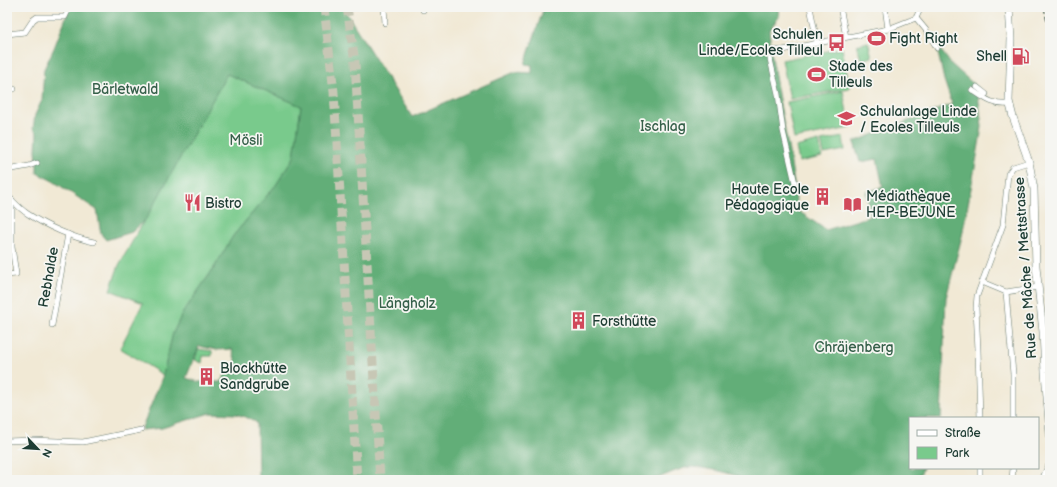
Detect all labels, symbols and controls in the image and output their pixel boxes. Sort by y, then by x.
place label: Schulen Linde/Ecoles Tilleul [698,26,823,59]
sports icon: Fight Right [866,28,886,48]
place label: Fight Right [889,30,959,47]
bus stop icon: Schulen Linde/Ecoles Tilleul [826,32,846,52]
fuel station icon: Shell [1010,46,1030,66]
place label: Shell [976,48,1007,65]
place label: Stade des Tilleuls [829,58,893,91]
sports icon: Stade des Tilleuls [806,64,826,84]
park label: Bärletwald [92,81,158,98]
place label: Schulanlage Linde / Ecoles Tilleuls [860,103,977,136]
school or university icon: Schulanlage Linde / Ecoles Tilleuls [837,109,857,129]
park label: Ischlag [640,118,686,135]
park label: Mösli [229,132,263,149]
street label: Rue de Mâche / Mettstrasse [1011,176,1040,359]
place label: Haute Ecole Pédagogique [725,181,809,214]
building icon: Haute Ecole Pédagogique [812,187,832,207]
place label: Médiathèque HEP-BEJUNE [866,188,956,221]
restaurant icon: Bistro [182,193,202,213]
library icon: Médiathèque HEP-BEJUNE [843,194,863,214]
place label: Bistro [205,195,242,212]
street label: Rebhalde [35,245,62,309]
park label: Längholz [378,295,436,312]
building icon: Forsthütte [569,311,589,331]
place label: Forsthütte [592,313,656,330]
park label: Chräjenberg [814,339,894,356]
place label: Blockhütte Sandgrube [220,360,289,393]
building icon: Blockhütte Sandgrube [197,366,217,386]
legend [909,417,1039,469]
text: Straße [945,426,981,441]
north arrow [18,429,58,469]
text: Park [945,446,969,461]
text: N [39,447,54,460]

